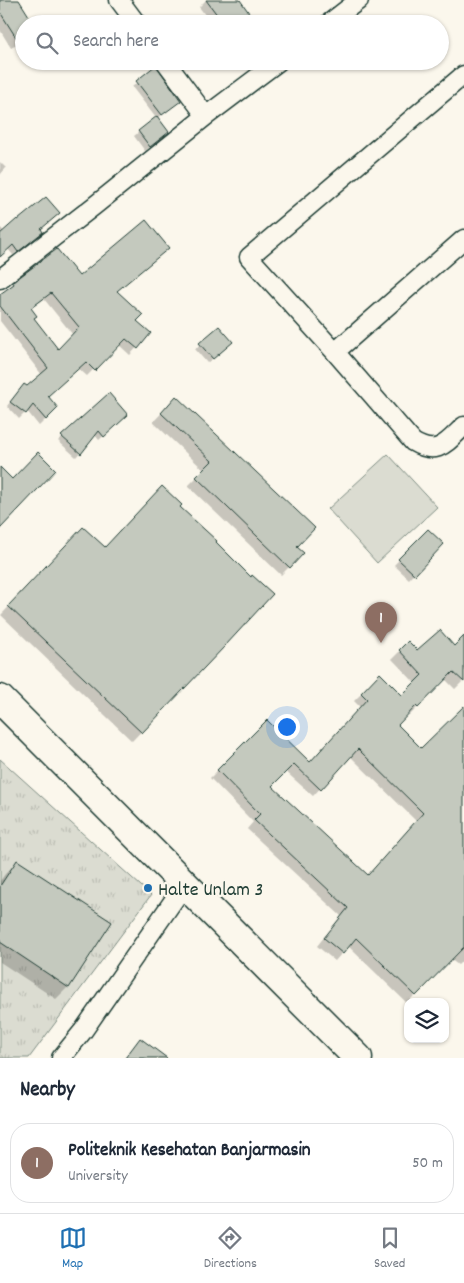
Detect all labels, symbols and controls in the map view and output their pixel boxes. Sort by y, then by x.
search box [15,15,449,70]
icon: search [33,29,61,57]
text: Search here [73,29,159,56]
pin: 1 [365,602,397,643]
your location [274,714,300,740]
place label: Halte Unlam 3 [158,877,263,905]
marker: Halte Unlam 3 [142,882,154,894]
map controls [404,998,449,1043]
button: layers [404,998,449,1043]
text: Nearby [20,1076,75,1106]
text: Politeknik Kesehatan Banjarmasin [68,1138,311,1165]
text: 1 [35,1152,39,1175]
text: 50 m [412,1152,443,1175]
text: University [68,1165,128,1188]
tab: Map [59,1224,87,1274]
tab: Directions [204,1224,257,1274]
tab: Saved [374,1224,405,1274]

